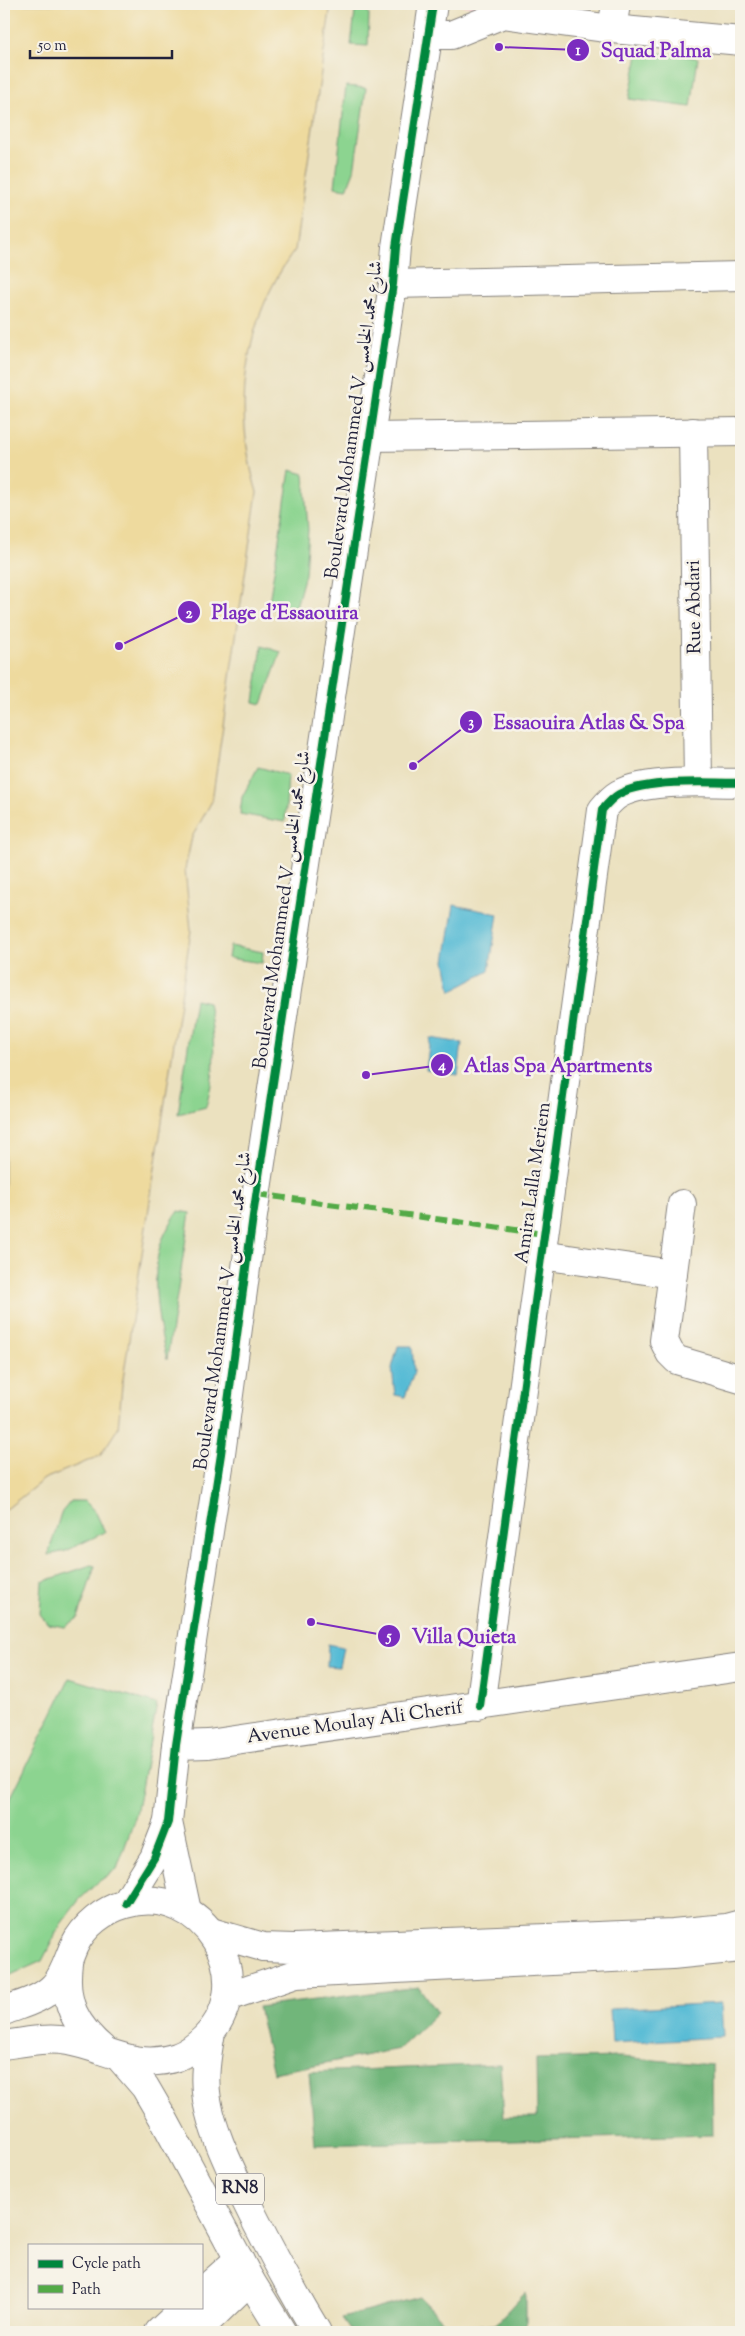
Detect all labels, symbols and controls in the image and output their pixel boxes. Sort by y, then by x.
scale bar [30,28,172,60]
callout: Squad Palma [566,32,721,67]
text: 50 m [37,36,67,57]
text: Squad Palma [601,38,712,67]
text: 1 [575,41,581,62]
street label: Boulevard Mohammed V شارع محمد الخامس [319,259,391,581]
street label: Rue Abdari [681,560,709,654]
callout: Plage d'Essaouira [176,595,368,630]
text: Plage d'Essaouira [212,600,359,629]
text: 2 [185,604,193,625]
callout: Essaouira Atlas & Spa [458,704,694,739]
text: Essaouira Atlas & Spa [494,710,685,739]
text: 3 [468,713,474,734]
street label: Boulevard Mohammed V شارع محمد الخامس [247,749,319,1071]
callout: Atlas Spa Apartments [429,1047,663,1082]
text: Atlas Spa Apartments [464,1053,652,1082]
text: 4 [437,1056,446,1077]
street label: Amira Lalla Meriem [509,1100,559,1266]
street label: Boulevard Mohammed V شارع محمد الخامس [188,1150,260,1472]
callout: Villa Quieta [376,1618,526,1653]
text: Villa Quieta [412,1624,517,1653]
text: 5 [385,1627,392,1648]
street label: Avenue Moulay Ali Cherif [245,1694,466,1752]
road number: RN8 [216,2174,264,2204]
legend [28,2244,202,2308]
text: Cycle path [72,2254,141,2275]
text: Path [72,2280,101,2301]

